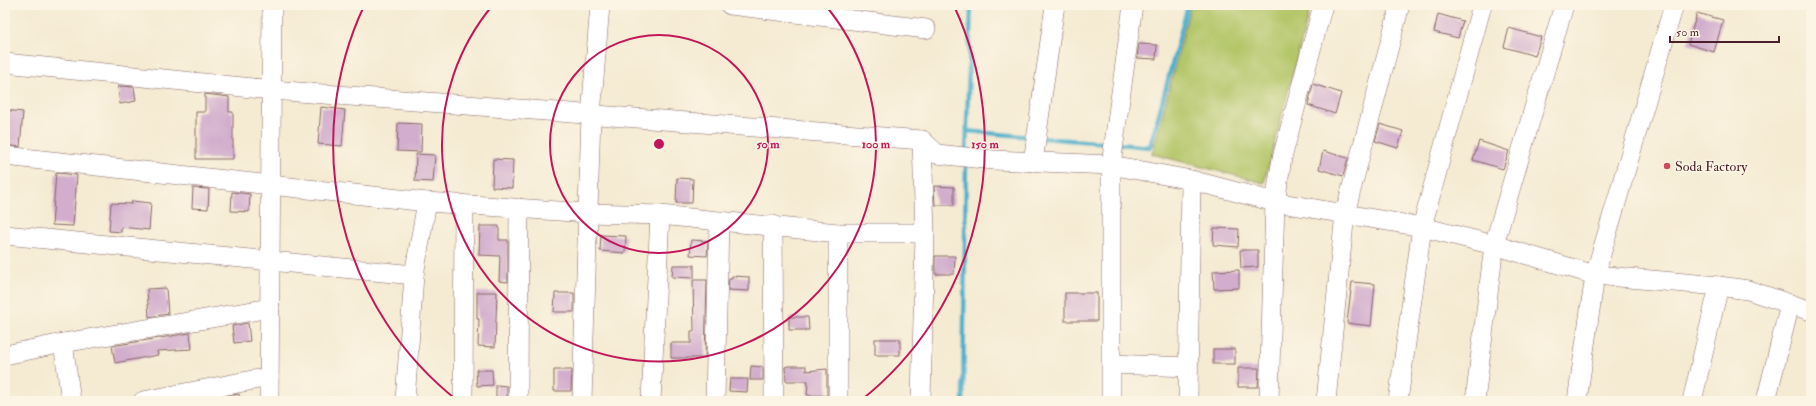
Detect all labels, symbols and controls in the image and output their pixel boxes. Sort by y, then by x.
scale bar [1670,18,1779,44]
text: 50 m [1676,25,1700,40]
centre of rings [652,137,666,151]
text: 50 m [756,137,780,152]
text: 100 m [862,137,891,152]
text: 150 m [971,137,999,152]
place label: Soda Factory [1675,158,1748,176]
marker: Soda Factory [1662,161,1672,171]

